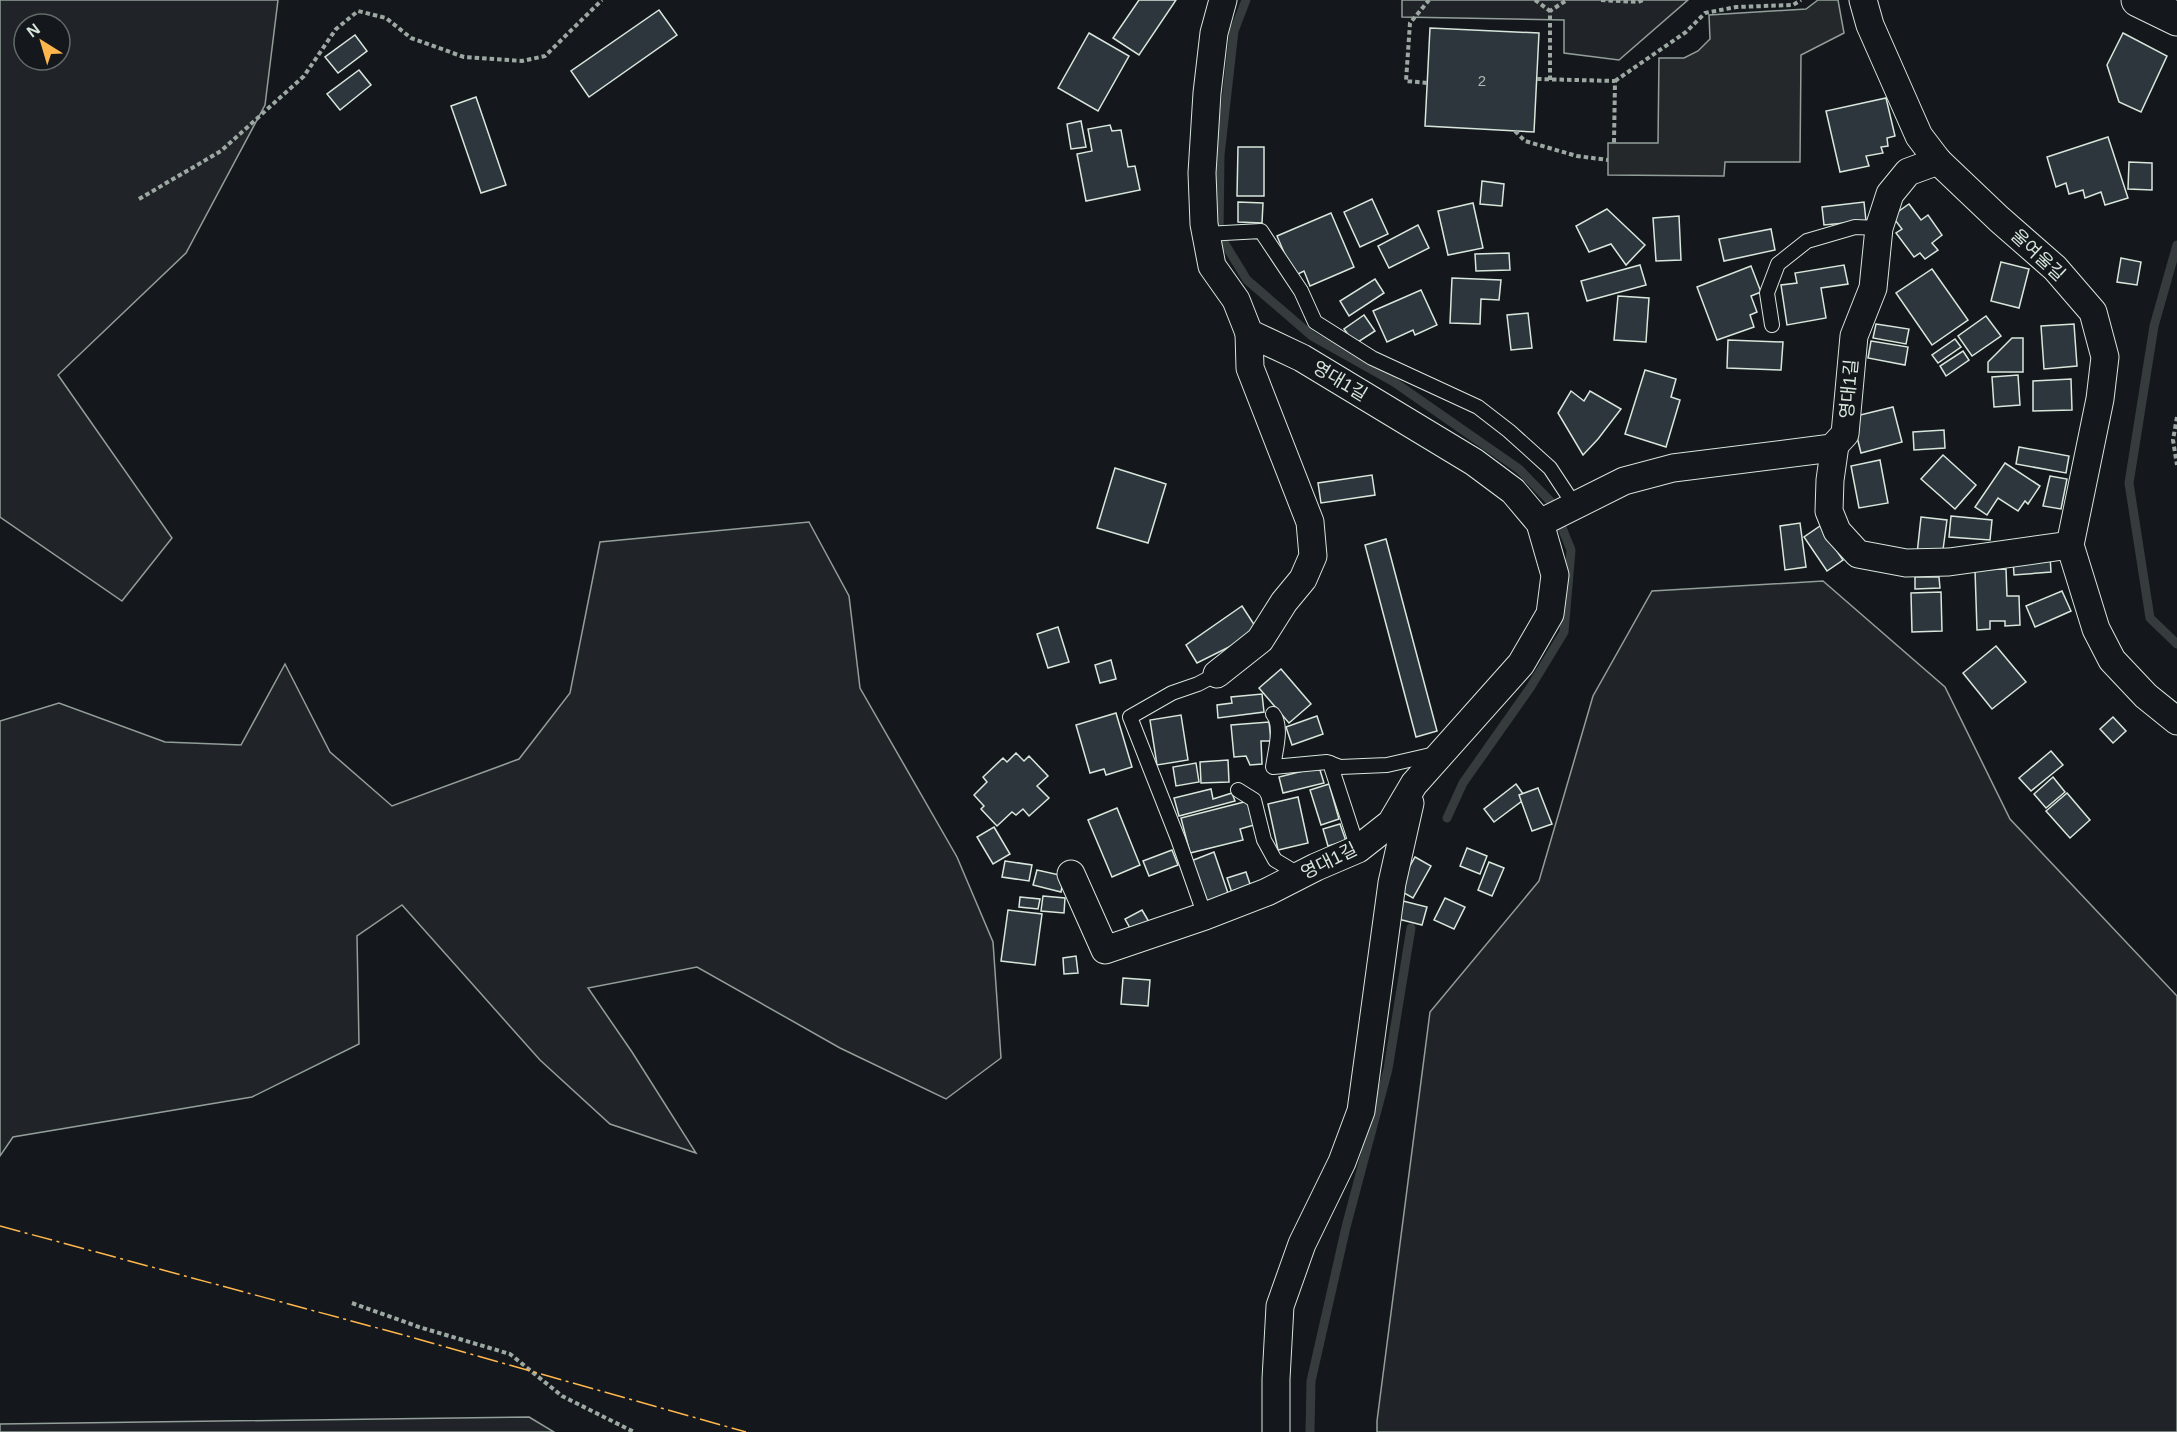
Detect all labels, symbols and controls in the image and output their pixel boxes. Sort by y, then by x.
north arrow [12,12,72,72]
text: N [24,20,43,41]
house number: 2 [1478,72,1486,89]
street label: 울여울길 [2007,225,2069,285]
street label: 영대1길 [1309,357,1371,405]
street label: 영대1길 [1836,358,1862,420]
street label: 영대1길 [1298,839,1360,883]

